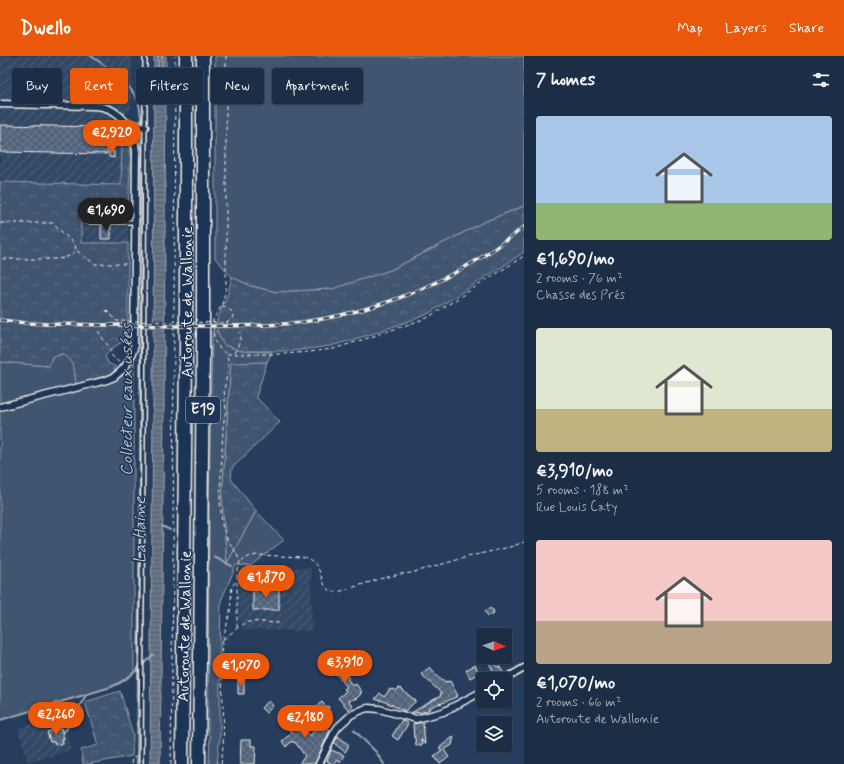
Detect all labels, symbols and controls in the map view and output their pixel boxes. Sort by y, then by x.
text: Dwello [20,16,71,41]
text: Map [677,19,703,37]
text: Layers [725,19,767,37]
text: Share [789,19,824,37]
chip: Buy [12,68,62,104]
chip: Rent [70,68,128,104]
chip: Filters [136,68,203,104]
chip: New [211,68,264,104]
chip: Apartment [272,68,363,104]
text: 7 homes [536,69,595,91]
icon: filters [810,69,832,91]
pin: €2,920 [79,120,145,154]
text: €2,920 [92,124,132,141]
icon: home [648,142,720,214]
pin: €1,690 [73,198,139,232]
text: €1,690 [87,202,125,219]
street label: Autoroute de Wallonie [177,226,198,378]
text: €1,690/mo [536,248,615,270]
text: 2 rooms · 76 m² [536,270,623,287]
text: Chasse des Prés [536,287,625,304]
water label: Collecteur eaux usées [116,323,138,476]
icon: home [648,354,720,426]
road number: E19 [186,397,220,423]
text: €3,910/mo [536,460,613,482]
text: 5 rooms · 188 m² [536,482,629,499]
water label: La Haine [129,496,151,563]
text: Rue Louis Caty [536,499,618,516]
street label: Autoroute de Wallonie [173,550,197,702]
pin: €1,870 [233,565,299,599]
icon: home [648,566,720,638]
text: €1,870 [247,569,285,586]
north arrow [476,628,512,664]
map controls [476,628,512,752]
pin: €3,910 [312,650,378,684]
pin: €1,070 [208,653,274,687]
text: €3,910 [326,654,364,671]
text: €1,070 [221,657,261,674]
button: locate [476,672,512,708]
text: €1,070/mo [536,672,615,694]
text: 2 rooms · 66 m² [536,694,621,711]
pin: €2,260 [23,702,89,736]
pin: €2,180 [272,705,338,739]
text: €2,260 [37,706,75,723]
text: €2,180 [286,709,324,726]
text: Autoroute de Wallonie [536,711,659,728]
button: layers [476,716,512,752]

